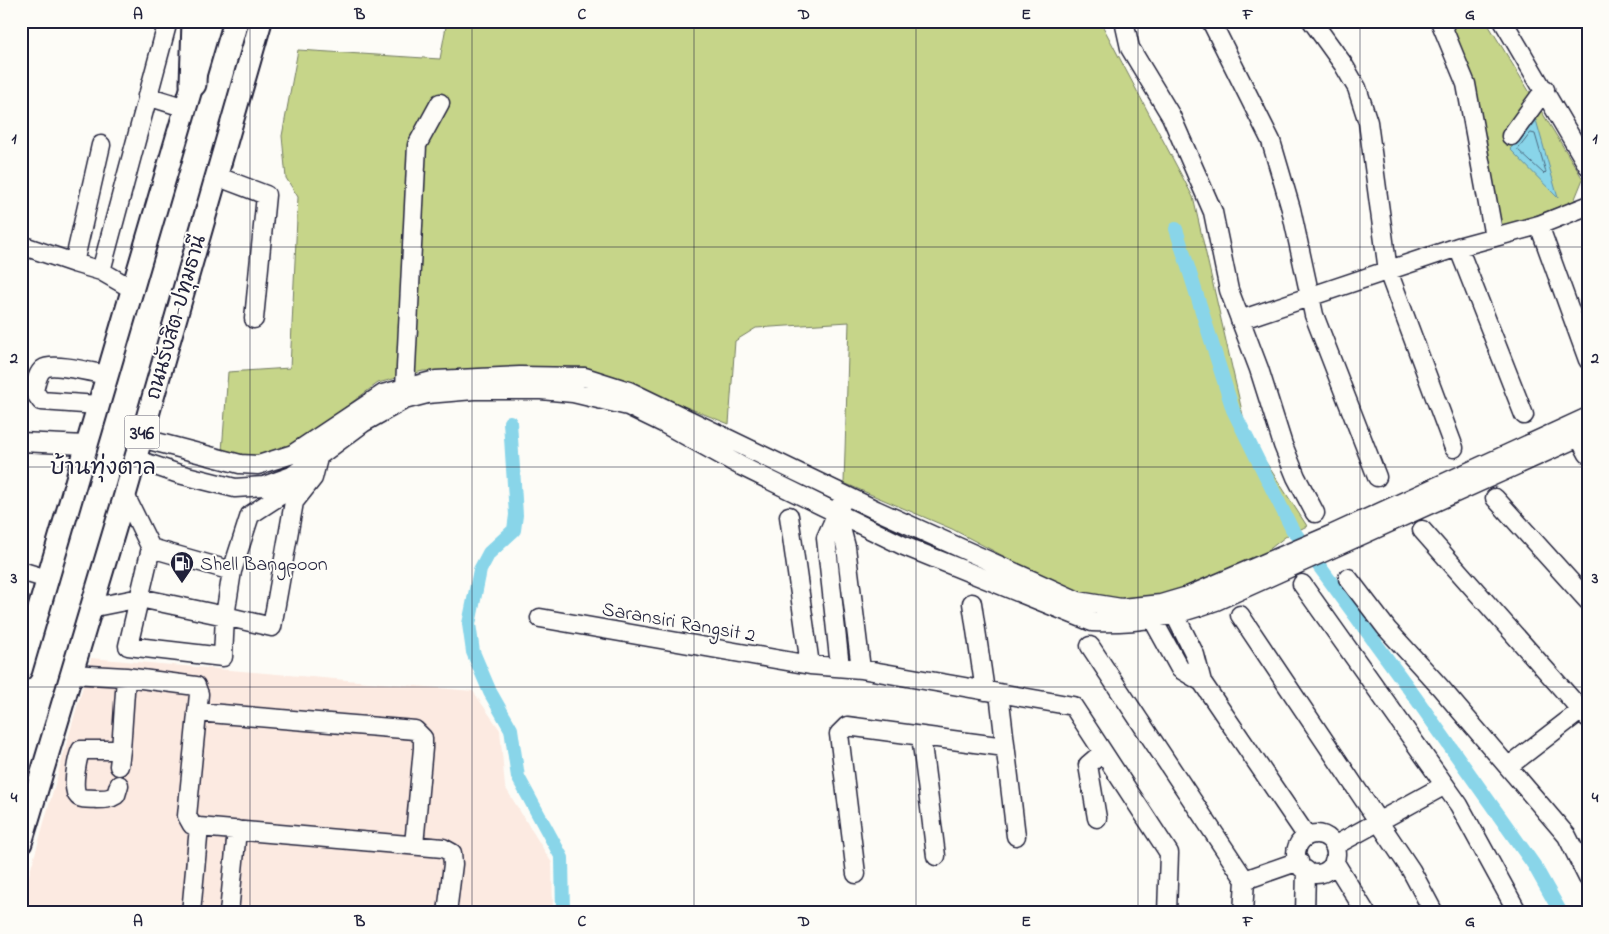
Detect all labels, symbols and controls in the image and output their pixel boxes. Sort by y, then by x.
text: A [133,3,143,27]
text: B [354,3,366,27]
text: C [578,3,587,27]
text: D [797,3,810,27]
text: E [1021,3,1031,27]
text: F [1242,3,1254,27]
text: G [1465,3,1475,27]
text: 1 [11,127,17,151]
text: 1 [1592,127,1598,151]
street label: ถนนรังสิต-ปทุมธานี [140,232,215,403]
text: 2 [9,347,18,371]
text: 2 [1590,347,1599,371]
road number: 346 [124,416,160,448]
district label: บ้านทุ่งตาล [50,452,156,485]
fuel station icon: Shell Bangpoon [169,550,195,584]
place label: Shell Bangpoon [200,551,328,581]
text: 3 [10,567,18,591]
text: 3 [1591,567,1599,591]
street label: Saransiri Rangsit 2 [599,596,758,652]
text: 4 [10,786,18,810]
text: 4 [1591,786,1599,810]
text: A [133,910,143,934]
text: B [354,910,366,934]
text: C [578,910,587,934]
text: D [797,910,810,934]
text: E [1021,910,1031,934]
text: F [1242,910,1254,934]
text: G [1465,910,1475,934]

